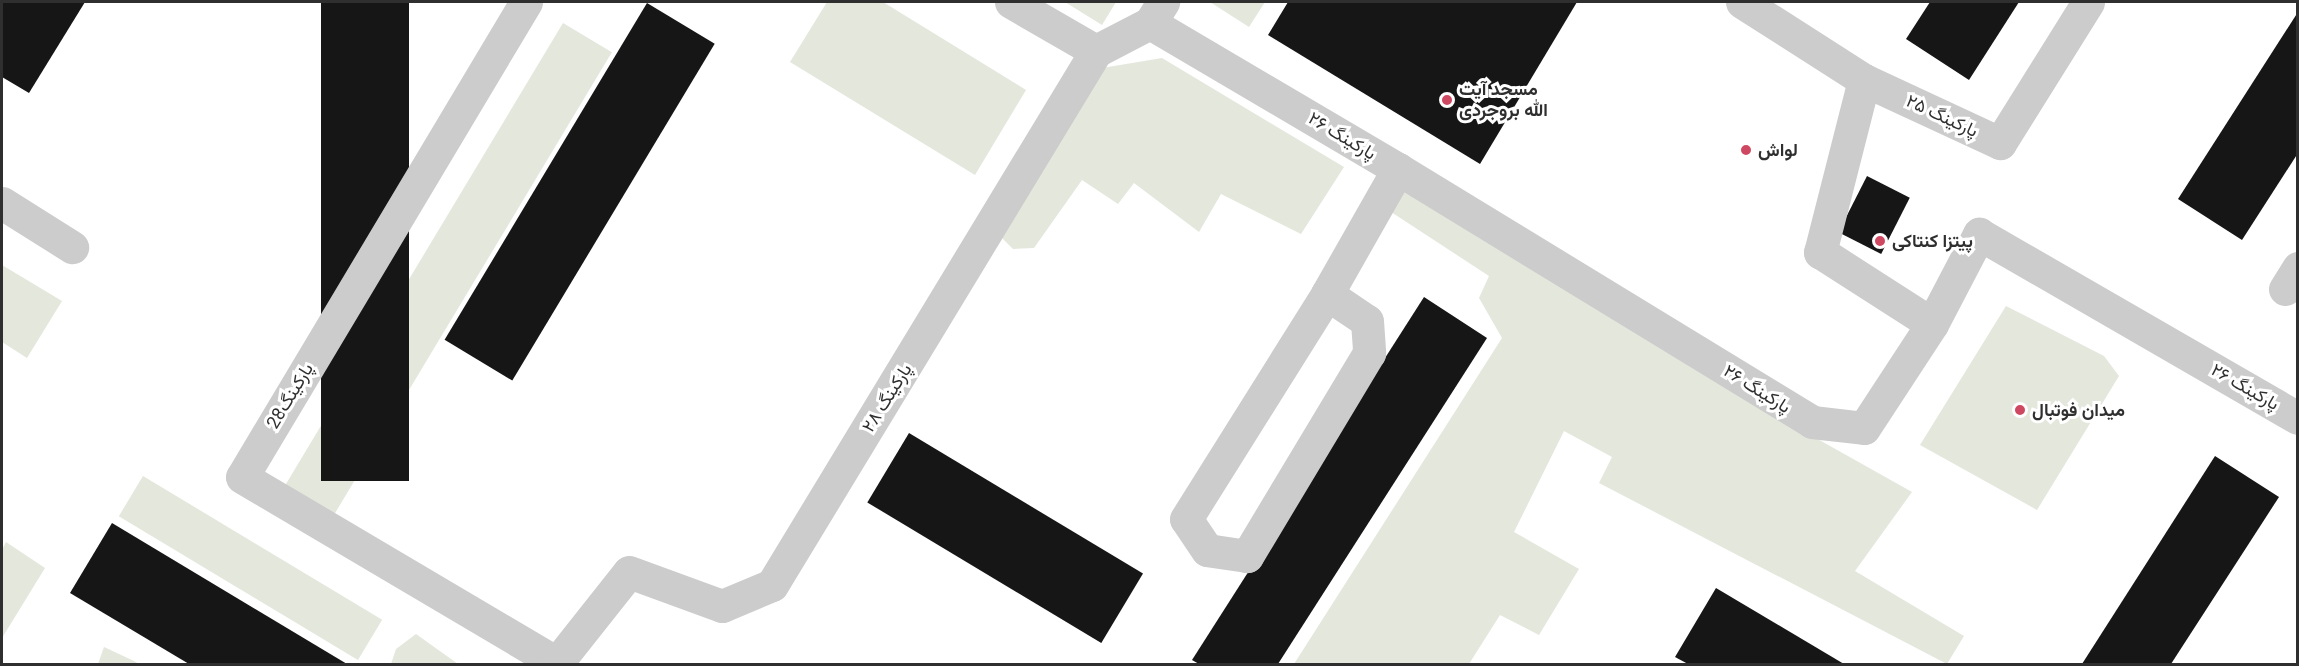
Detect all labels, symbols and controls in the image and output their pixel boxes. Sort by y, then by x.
place label: مسجد آیت الله بروجردی [1459,79,1548,122]
street label: پارکینگ ۲۵ [1903,90,1981,142]
marker: مسجد آیت الله بروجردی [1440,93,1454,107]
street label: پارکینگ ۲۶ [1304,107,1380,165]
place label: لواش [1758,139,1798,161]
marker: لواش [1739,143,1753,157]
place label: پیتزا کنتاکی [1892,230,1973,252]
marker: پیتزا کنتاکی [1873,234,1887,248]
street label: پارکینگ28 [262,359,318,433]
street label: پارکینگ ۲۶ [2207,359,2283,415]
street label: پارکینگ ۲۸ [857,360,917,436]
street label: پارکینگ ۲۶ [1719,360,1795,418]
place label: میدان فوتبال [2032,399,2125,421]
marker: میدان فوتبال [2013,403,2027,417]

